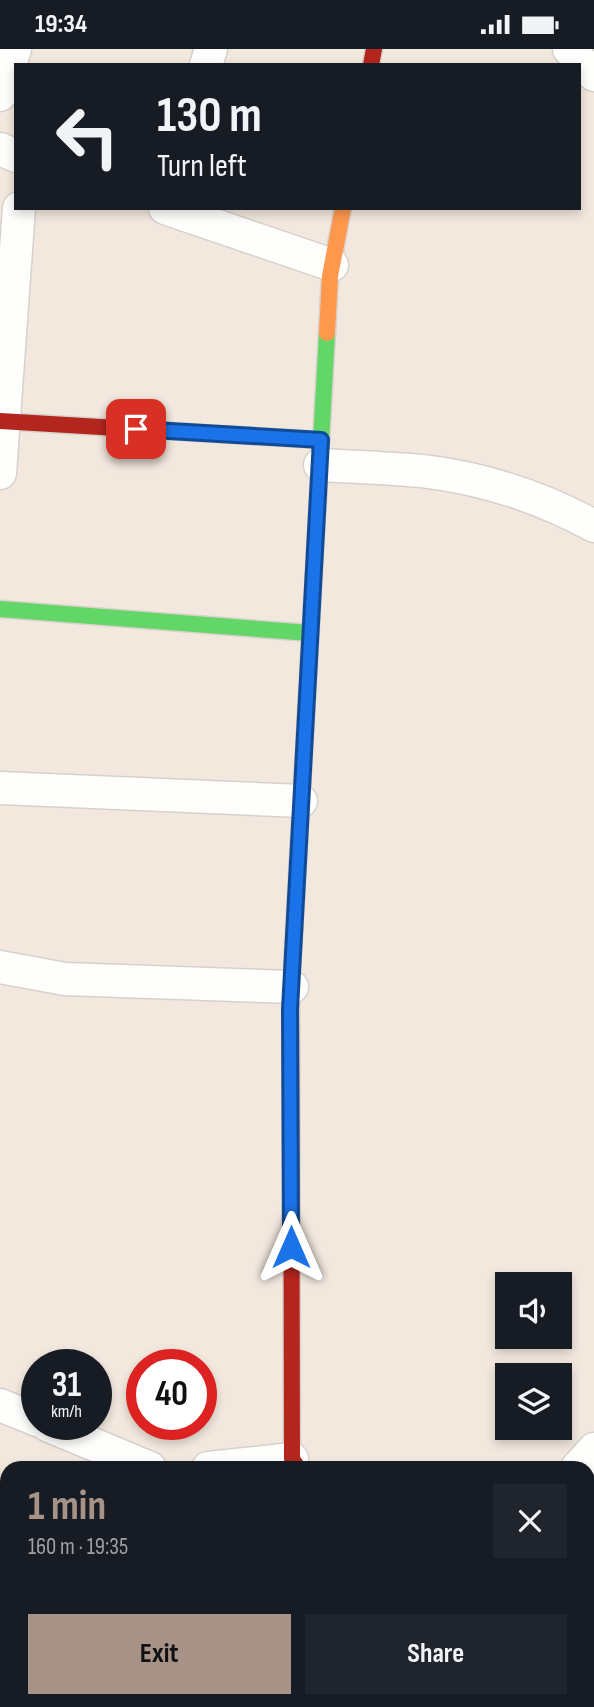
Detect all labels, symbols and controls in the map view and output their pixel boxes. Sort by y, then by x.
text: 19:34 [35,9,87,40]
text: 130 m [157,87,262,146]
icon: left [42,91,133,182]
text: Turn left [157,147,247,186]
pin [106,399,166,459]
icon: arrive [117,410,155,448]
position arrow [254,1210,328,1284]
map controls [495,1272,572,1440]
button: sound [495,1272,572,1349]
speed limit sign: 40 [126,1349,217,1440]
button: layers [495,1363,572,1440]
text: 31 [52,1364,81,1407]
text: km/h [51,1401,82,1422]
text: 1 min [28,1481,106,1532]
button: close [493,1484,567,1558]
text: 160 m · 19:35 [28,1533,128,1561]
button: Exit [28,1614,291,1694]
button: Share [305,1614,567,1694]

